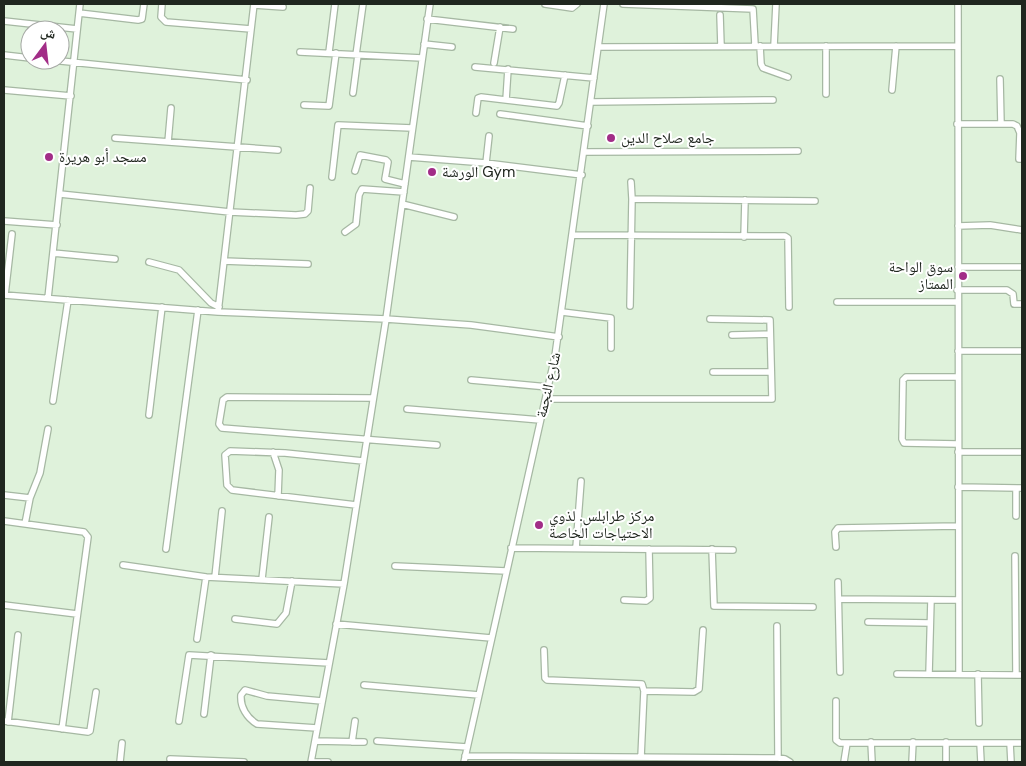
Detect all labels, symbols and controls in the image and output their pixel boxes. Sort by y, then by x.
north arrow [20,20,70,70]
text: ش [39,22,58,43]
place label: جامع صلاح الدين [621,128,715,148]
marker: جامع صلاح الدين [605,132,617,144]
place label: مسجد أبو هريرة [59,147,147,167]
marker: مسجد أبو هريرة [43,151,55,163]
place label: الورشة Gym [442,162,515,182]
marker: الورشة Gym [426,166,438,178]
place label: سوق الواحة الممتاز [889,257,953,294]
marker: سوق الواحة الممتاز [957,270,969,282]
street label: شارع النجمة [531,350,565,420]
place label: مركز طرابلس. لذوي الاحتياجات الخاصة [549,506,654,543]
marker: مركز طرابلس. لذوي الاحتياجات الخاصة [533,519,545,531]

